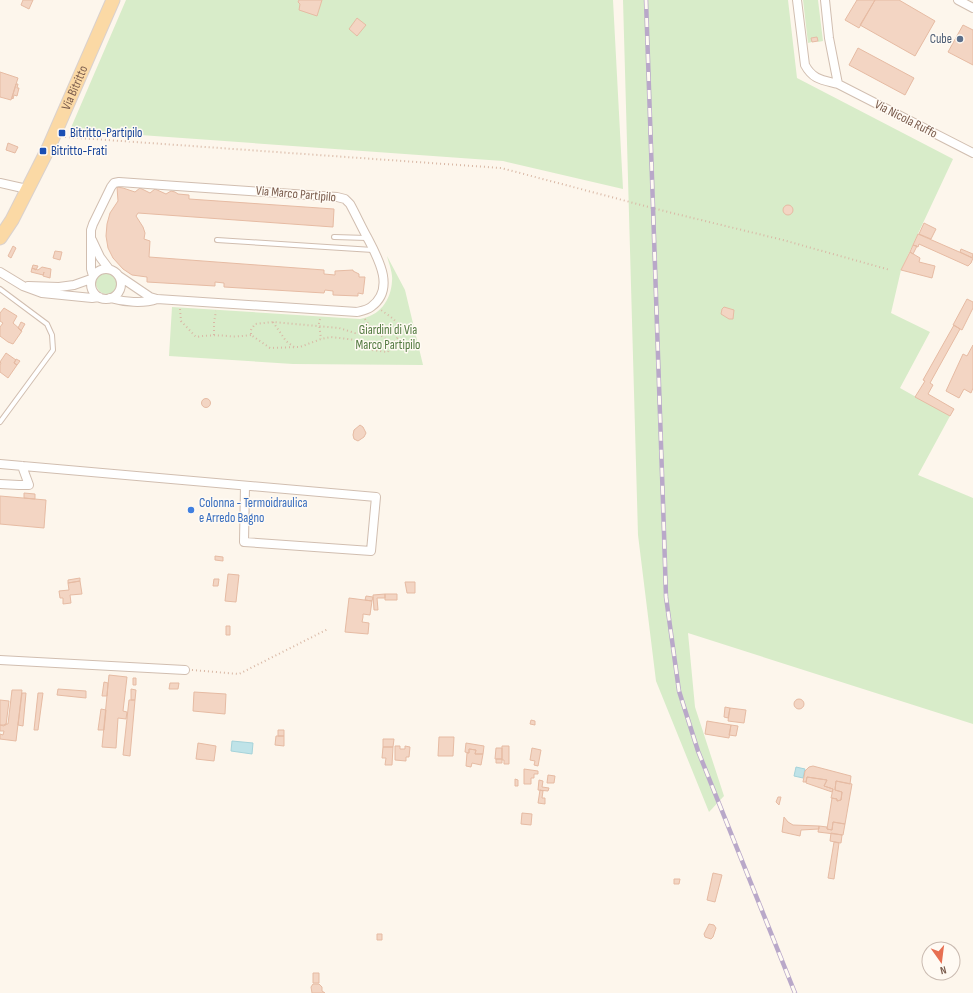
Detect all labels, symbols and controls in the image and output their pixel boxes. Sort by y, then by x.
place label: Cube [930,31,952,47]
marker: Cube [955,34,965,44]
street label: Via Bitritto [58,63,91,113]
street label: Via Nicola Ruffo [872,96,940,142]
place label: Bitritto-Partipilo [70,125,143,141]
marker: Bitritto-Partipilo [57,128,67,138]
place label: Bitritto-Frati [51,143,107,159]
marker: Bitritto-Frati [38,146,48,156]
street label: Via Marco Partipilo [255,183,337,205]
park label: Giardini di Via Marco Partipilo [355,322,421,353]
place label: Colonna - Termoidraulica e Arredo Bagno [199,495,308,526]
marker: Colonna - Termoidraulica e Arredo Bagno [186,505,196,515]
north arrow [921,941,961,981]
text: N [939,963,948,977]

